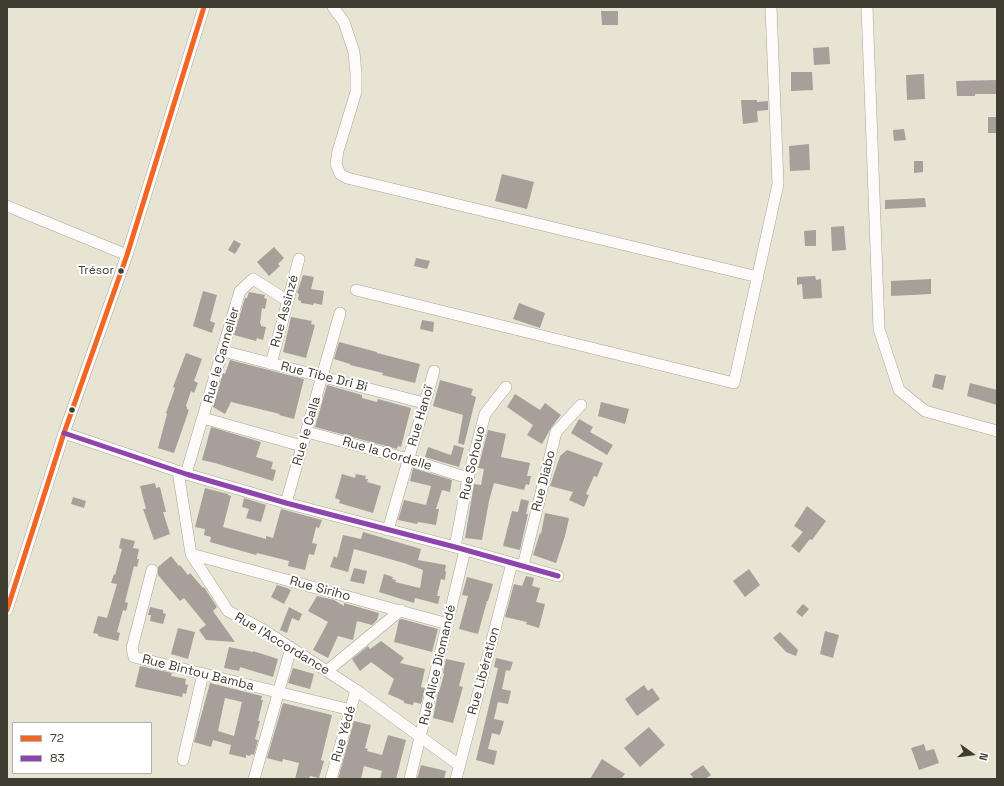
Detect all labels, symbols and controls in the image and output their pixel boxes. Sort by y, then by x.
place label: Trésor [78,264,114,278]
marker: Trésor [116,266,126,276]
street label: Rue Assinzé [268,273,302,349]
street label: Rue le Cannelier [201,305,243,405]
street label: Rue Tibe Dri Bi [279,359,369,395]
street label: Rue Hanoï [405,384,437,448]
street label: Rue le Calla [290,395,324,467]
unlabelled marker [67,405,77,415]
street label: Rue Sohouo [457,425,489,501]
street label: Rue la Cordelle [340,434,434,474]
street label: Rue Diabo [529,449,559,513]
street label: Rue Siriho [288,573,352,605]
street label: Rue Alice Diomandé [417,603,459,727]
street label: Rue l'Accordance [232,609,332,679]
street label: Rue Libération [465,625,503,717]
street label: Rue Bintou Bamba [140,652,256,694]
street label: Rue Yédé [329,704,359,764]
legend [12,722,152,774]
text: 72 [50,730,64,746]
north arrow [952,734,992,774]
text: 83 [50,750,65,766]
text: N [976,752,991,762]

